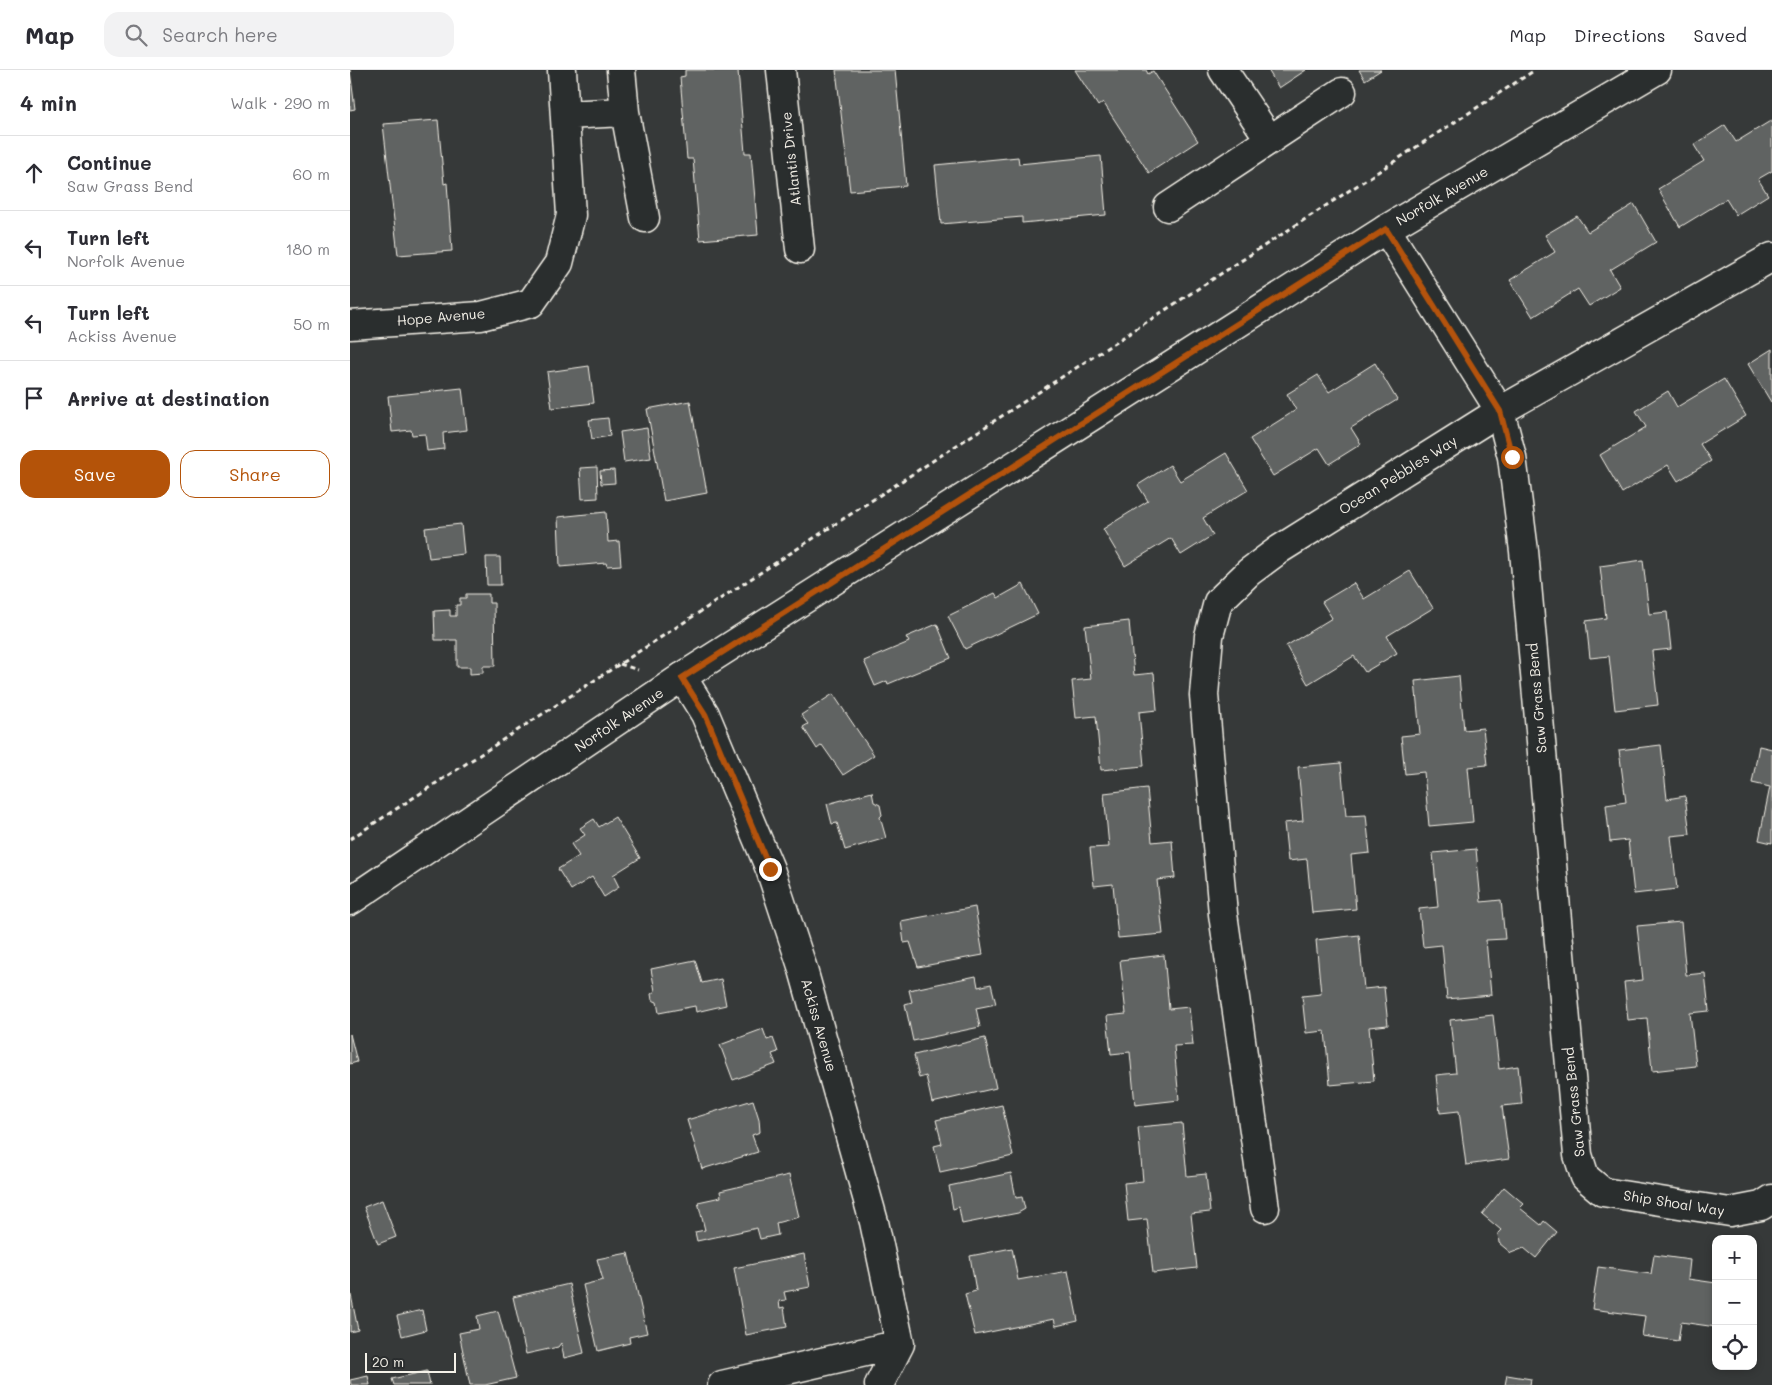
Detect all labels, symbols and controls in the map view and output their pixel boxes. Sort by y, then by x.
search box [104,12,454,57]
text: Map [25,19,74,50]
icon: search [122,21,150,49]
text: Search here [162,22,278,47]
text: Map [1509,23,1546,47]
text: Directions [1574,23,1666,47]
text: Saved [1694,23,1747,47]
text: 4 min [20,89,77,116]
text: Walk · 290 m [230,92,330,113]
street label: Atlantis Drive [776,111,805,207]
text: Continue [67,150,152,175]
icon: ahead [20,159,48,187]
street label: Norfolk Avenue [1392,162,1491,230]
text: 60 m [293,163,330,184]
text: Saw Grass Bend [67,175,193,196]
text: Turn left [67,225,150,250]
icon: left [20,234,48,262]
text: 180 m [285,238,330,259]
text: Norfolk Avenue [67,250,185,271]
text: Turn left [67,300,150,325]
street label: Hope Avenue [396,303,486,330]
icon: left [20,309,48,337]
text: 50 m [293,313,330,334]
text: Ackiss Avenue [67,325,177,346]
icon: arrive [20,384,48,412]
text: Arrive at destination [67,386,270,411]
street label: Ocean Pebbles Way [1335,431,1460,519]
route start [1501,446,1524,469]
button: Save [20,450,170,498]
button: Share [180,450,330,498]
street label: Saw Grass Bend [1522,642,1551,754]
street label: Norfolk Avenue [571,683,667,756]
route end [759,858,782,881]
street label: Ackiss Avenue [797,976,842,1074]
street label: Saw Grass Bend [1558,1046,1589,1158]
street label: Ship Shoal Way [1622,1185,1726,1220]
map controls [1712,1235,1757,1370]
button: + [1712,1235,1757,1280]
button: − [1712,1280,1757,1325]
button: locate [1712,1325,1757,1370]
scale bar [365,1350,456,1373]
text: 20 m [372,1352,404,1371]

